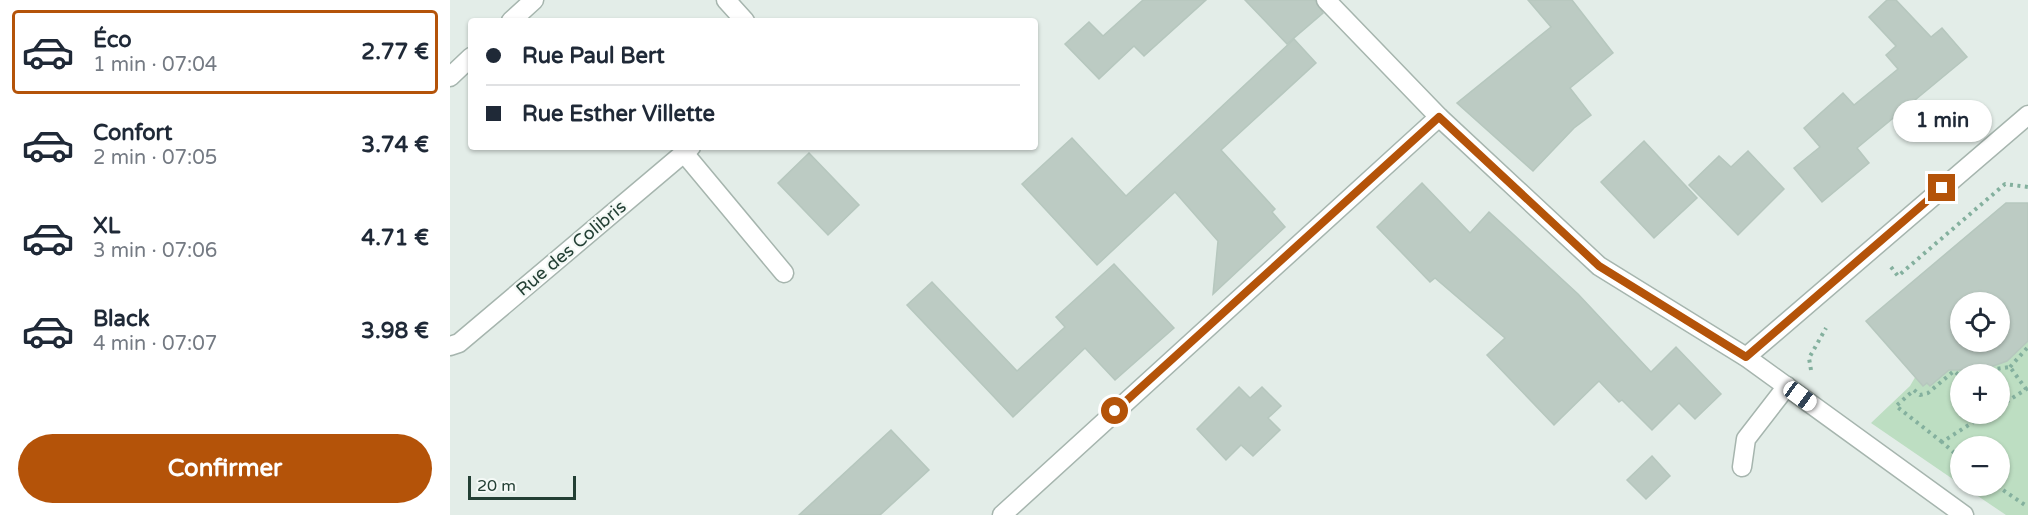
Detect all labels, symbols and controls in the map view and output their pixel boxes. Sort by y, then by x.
icon: car [21,25,75,79]
text: Éco [93,27,132,53]
text: 2.77 € [361,39,429,65]
text: Rue Paul Bert [522,43,665,69]
text: 1 min · 07:04 [93,53,217,77]
text: Rue Esther Villette [522,101,715,127]
callout: 1 min [1892,101,1991,143]
text: 1 min [1916,109,1969,133]
icon: car [21,118,75,172]
text: Confort [93,120,172,146]
text: 3.74 € [361,132,429,158]
text: 2 min · 07:05 [93,146,217,170]
route end [1928,174,1955,201]
street label: Rue des Colibris [511,196,631,300]
icon: car [21,211,75,265]
text: XL [93,213,120,239]
text: 4.71 € [361,225,429,251]
text: 3 min · 07:06 [93,239,217,263]
map controls [1950,292,2010,496]
button: locate [1950,292,2010,352]
icon: car [21,304,75,358]
text: Black [93,306,150,332]
text: 3.98 € [361,318,429,344]
text: 4 min · 07:07 [93,332,217,356]
button: + [1950,364,2010,424]
car [1780,378,1820,414]
route start [1101,397,1128,424]
button: Confirmer [18,434,432,503]
button: − [1950,436,2010,496]
scale bar [468,473,576,500]
text: 20 m [477,476,516,496]

